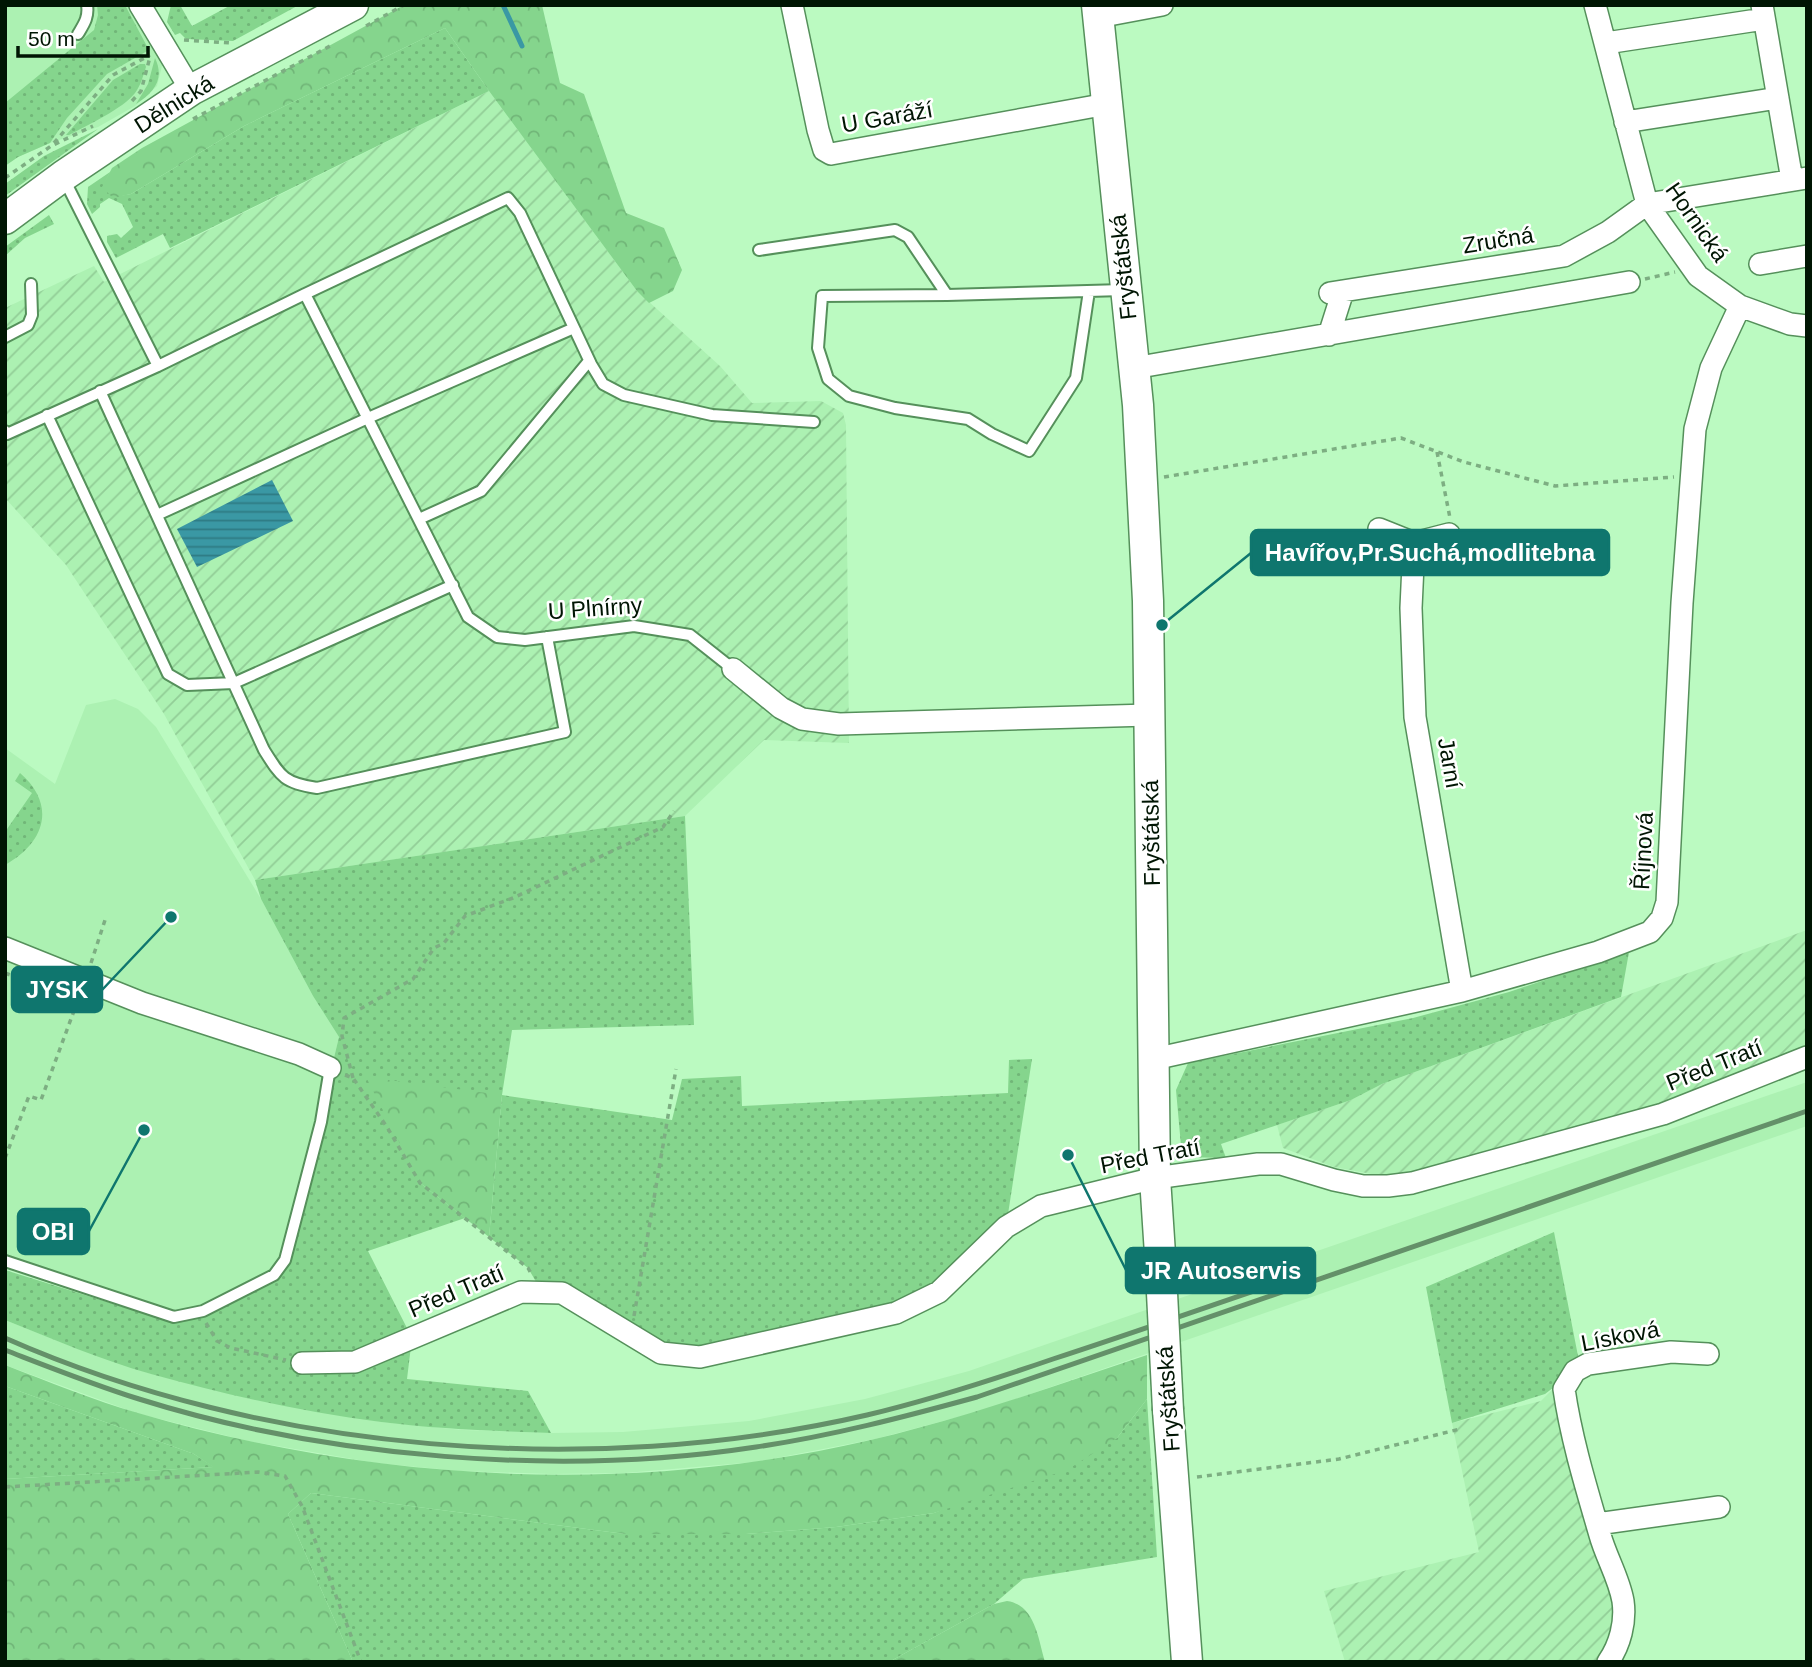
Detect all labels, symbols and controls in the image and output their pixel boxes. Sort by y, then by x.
scale bar [18,14,147,58]
text: 50 m [28,27,75,50]
street label: Dělnická [130,69,218,138]
street label: U Garáží [839,96,935,138]
street label: Hornická [1660,177,1734,267]
street label: Fryštátská [1105,213,1141,321]
street label: Zručná [1461,222,1536,258]
callout: Havířov,Pr.Suchá,modlitebna [1251,530,1609,575]
text: Havířov,Pr.Suchá,modlitebna [1265,539,1596,566]
street label: U Plnírny [547,592,644,624]
street label: Jarní [1433,736,1467,791]
street label: Fryštátská [1137,780,1165,886]
street label: Říjnová [1628,811,1658,891]
callout: JYSK [12,967,102,1012]
text: JYSK [26,976,89,1003]
street label: Před Tratí [1662,1034,1766,1096]
street label: Před Tratí [1098,1133,1203,1178]
callout: OBI [18,1209,89,1254]
text: OBI [32,1218,74,1245]
callout: JR Autoservis [1126,1248,1315,1293]
text: JR Autoservis [1141,1257,1301,1284]
street label: Před Tratí [404,1259,508,1323]
street label: Lísková [1579,1316,1662,1356]
street label: Fryštátská [1151,1345,1185,1453]

